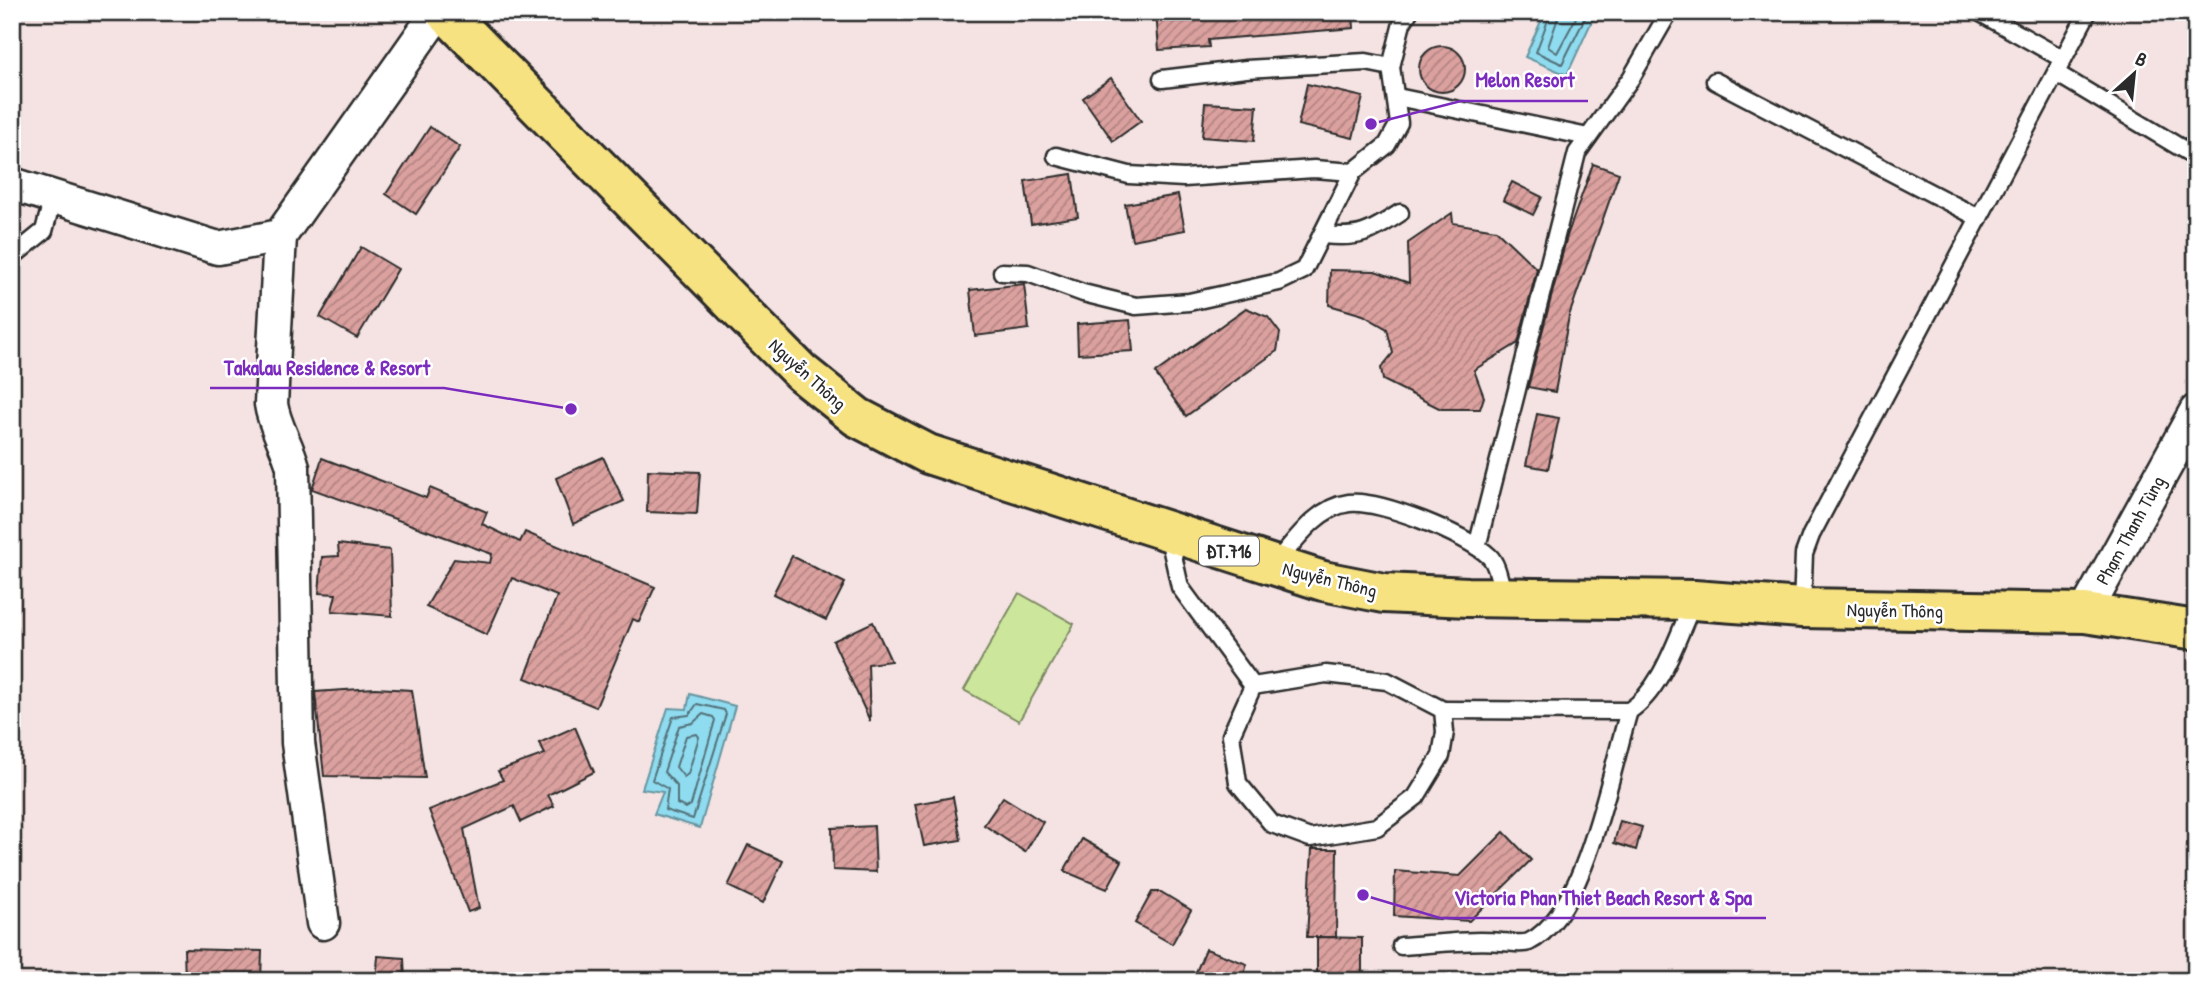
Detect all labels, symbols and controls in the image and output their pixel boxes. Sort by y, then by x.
north arrow [2100,38,2170,108]
text: B [2132,45,2152,73]
callout: Melon Resort [1461,59,1588,101]
text: Melon Resort [1476,65,1575,94]
street label: Nguyễn Thông [764,332,852,416]
callout: Takalau Residence & Resort [210,346,444,388]
text: Takalau Residence & Resort [223,353,431,382]
street label: Phạm Thanh Tùng [2089,471,2171,589]
road number: ĐT.716 [1199,536,1259,566]
street label: Nguyễn Thông [1280,555,1380,603]
street label: Nguyễn Thông [1847,596,1943,624]
callout: Victoria Phan Thiet Beach Resort & Spa [1440,876,1766,918]
text: Victoria Phan Thiet Beach Resort & Spa [1454,883,1753,913]

